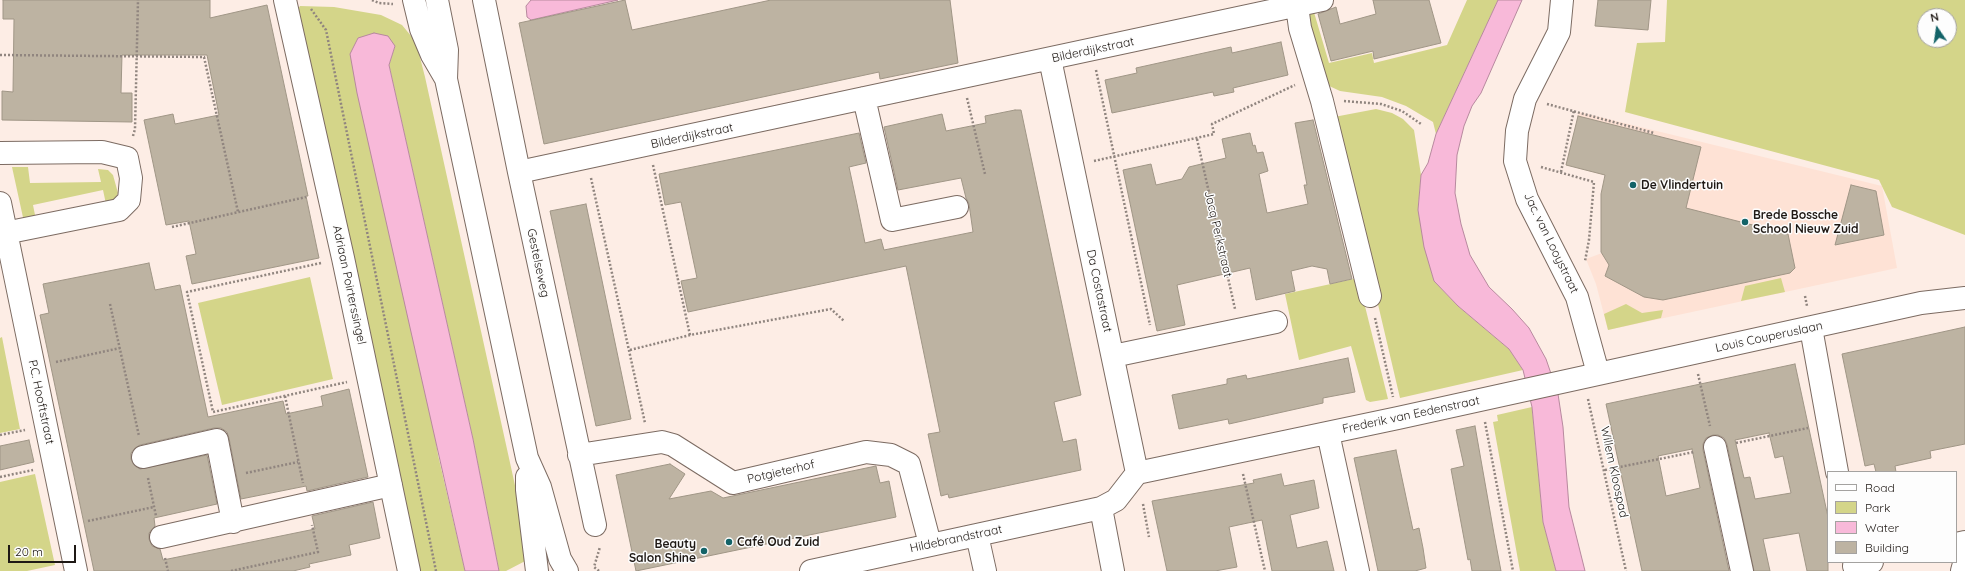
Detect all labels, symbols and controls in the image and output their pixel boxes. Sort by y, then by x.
north arrow [1917,8,1957,48]
text: N [1929,10,1940,25]
street label: Bilderdijkstraat [1051,34,1135,66]
street label: Bilderdijkstraat [650,120,734,152]
place label: De Vlindertuin [1641,178,1723,192]
marker: De Vlindertuin [1628,180,1638,190]
street label: Jacq Perkstraat [1201,189,1235,279]
street label: Jac. van Looystraat [1520,190,1582,296]
place label: Brede Bossche School Nieuw Zuid [1753,208,1858,236]
marker: Brede Bossche School Nieuw Zuid [1740,217,1750,227]
street label: Adriaan Poirterssingel [329,224,369,346]
street label: Gestelseweg [524,227,552,299]
street label: Da Costastraat [1083,248,1115,334]
street label: Louis Couperuslaan [1714,319,1824,355]
street label: P.C. Hooftstraat [25,358,57,446]
street label: Frederik van Eedenstraat [1341,393,1481,437]
street label: Willem Kloospad [1597,425,1631,519]
street label: Potgieterhof [746,457,816,487]
legend [1827,471,1957,563]
text: Road [1865,480,1895,495]
text: Park [1865,500,1890,515]
text: Water [1865,520,1899,535]
street label: Hildebrandstraat [909,522,1003,556]
place label: Café Oud Zuid [737,535,820,549]
scale bar [10,537,78,563]
place label: Beauty Salon Shine [629,537,696,565]
marker: Café Oud Zuid [724,537,734,547]
text: Building [1865,540,1909,555]
text: 20 m [15,544,43,559]
marker: Beauty Salon Shine [699,546,709,556]

